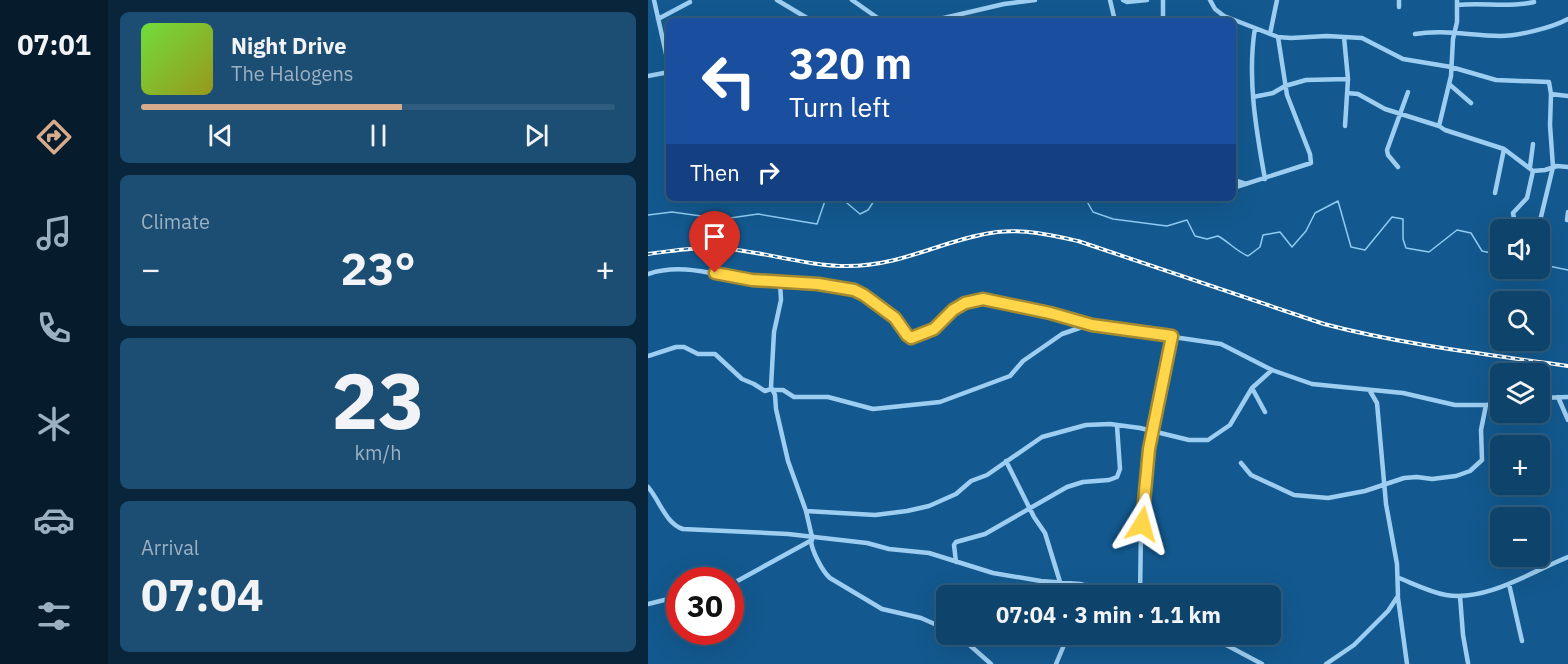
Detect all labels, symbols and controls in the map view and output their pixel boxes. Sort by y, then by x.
text: 07:01 [17,27,91,62]
text: Night Drive [231,31,347,60]
text: 320 m [789,36,912,91]
icon: left [690,42,768,120]
text: The Halogens [231,60,353,87]
text: Turn left [789,89,890,124]
icon: directions [33,116,75,158]
icon: previous [204,119,237,152]
icon: pause [362,119,395,152]
icon: next [520,119,553,152]
icon: right [752,156,785,189]
text: Then [690,158,740,187]
text: Climate [141,208,210,235]
pin [689,211,740,273]
icon: music [33,212,75,254]
map controls [1490,219,1550,567]
button: sound [1490,219,1550,279]
icon: arrive [698,220,731,253]
text: 23° [340,239,416,297]
text: − [141,247,161,290]
text: + [595,247,615,290]
button: search [1490,291,1550,351]
icon: phone [33,307,75,349]
text: 23 [331,349,425,450]
button: layers [1490,363,1550,423]
icon: climate [33,403,75,445]
button: + [1490,435,1550,495]
text: km/h [354,439,402,466]
position arrow [1110,492,1174,556]
icon: car [33,499,75,541]
button: − [1490,507,1550,567]
text: Arrival [141,534,199,561]
text: 07:04 [141,565,264,623]
speed limit sign: 30 [666,567,744,645]
icon: filters [33,595,75,637]
text: 07:04 · 3 min · 1.1 km [996,600,1221,629]

